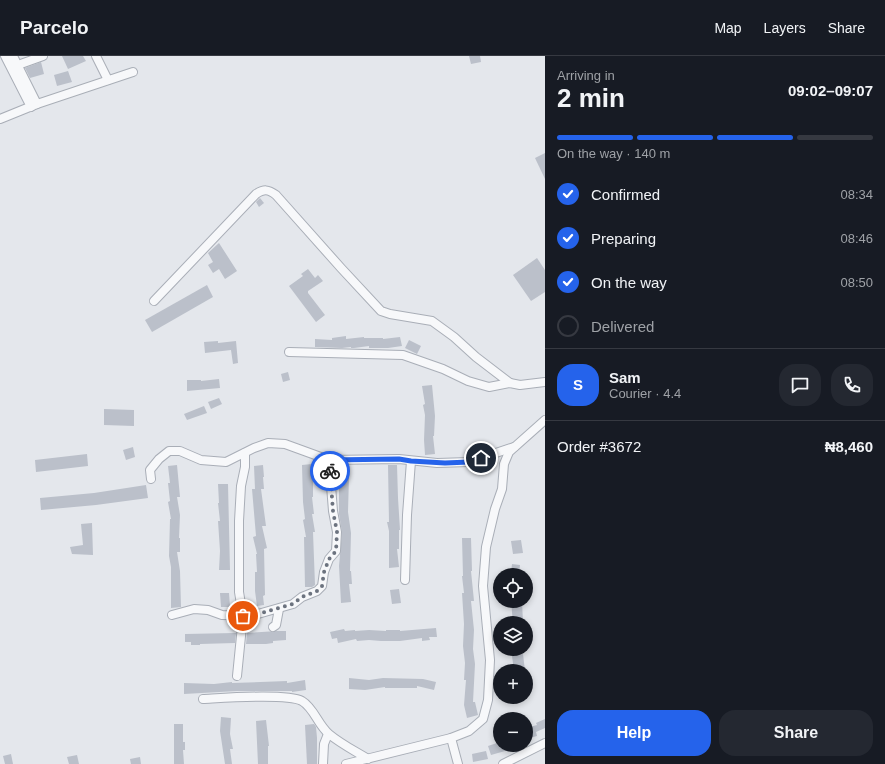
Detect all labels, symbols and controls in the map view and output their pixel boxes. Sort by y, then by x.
text: Parcelo [20,17,89,38]
text: Map [714,20,742,36]
text: Layers [764,20,806,36]
text: Share [828,20,865,36]
text: Arriving in [557,68,615,83]
text: 09:02–09:07 [788,82,873,99]
text: 2 min [557,83,625,113]
text: On the way · 140 m [557,146,670,161]
icon: check [557,183,579,205]
text: Confirmed [591,186,660,203]
text: 08:34 [840,187,873,202]
icon: check [557,227,579,249]
text: Preparing [591,230,656,247]
text: 08:46 [840,231,873,246]
icon: check [557,271,579,293]
text: On the way [591,274,667,291]
text: 08:50 [840,275,873,290]
text: Delivered [591,318,654,335]
button: chat [779,364,821,406]
button: phone [831,364,873,406]
text: Sam [609,369,641,386]
text: S [573,376,583,393]
text: Courier · 4.4 [609,386,681,401]
text: Order #3672 [557,438,641,455]
text: ₦8,460 [825,438,873,455]
pin [464,441,498,475]
icon: home [470,447,492,469]
courier [310,451,350,491]
icon: bike [319,460,341,482]
map controls [493,568,533,752]
button: locate [493,568,533,608]
pin [226,599,260,633]
icon: bag [232,605,254,627]
button: layers [493,616,533,656]
button: + [493,664,533,704]
button: Help [557,710,711,756]
button: Share [719,710,873,756]
button: − [493,712,533,752]

